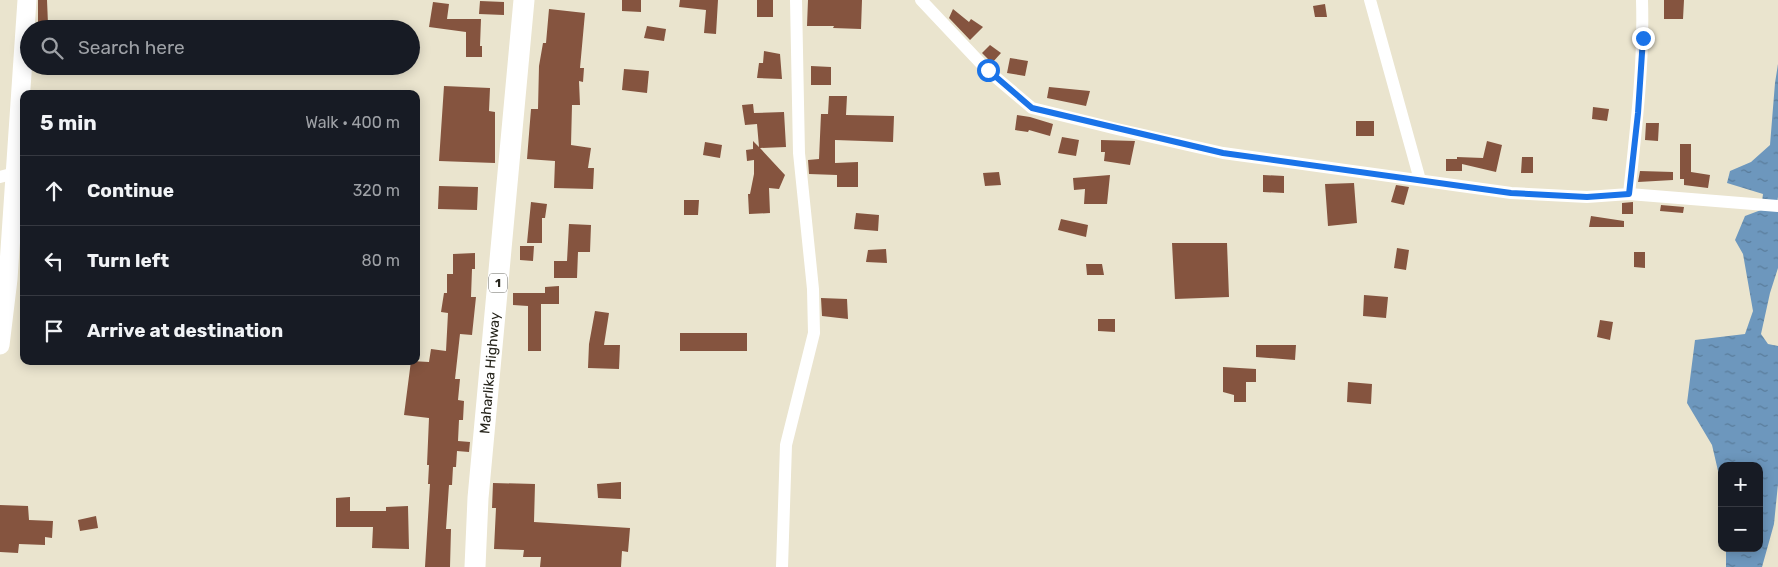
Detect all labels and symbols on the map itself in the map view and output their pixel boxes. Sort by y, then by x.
route end [1632,27,1655,50]
route start [977,59,1000,82]
road number: 1 [489,274,507,292]
street label: Maharlika Highway [476,311,504,434]

